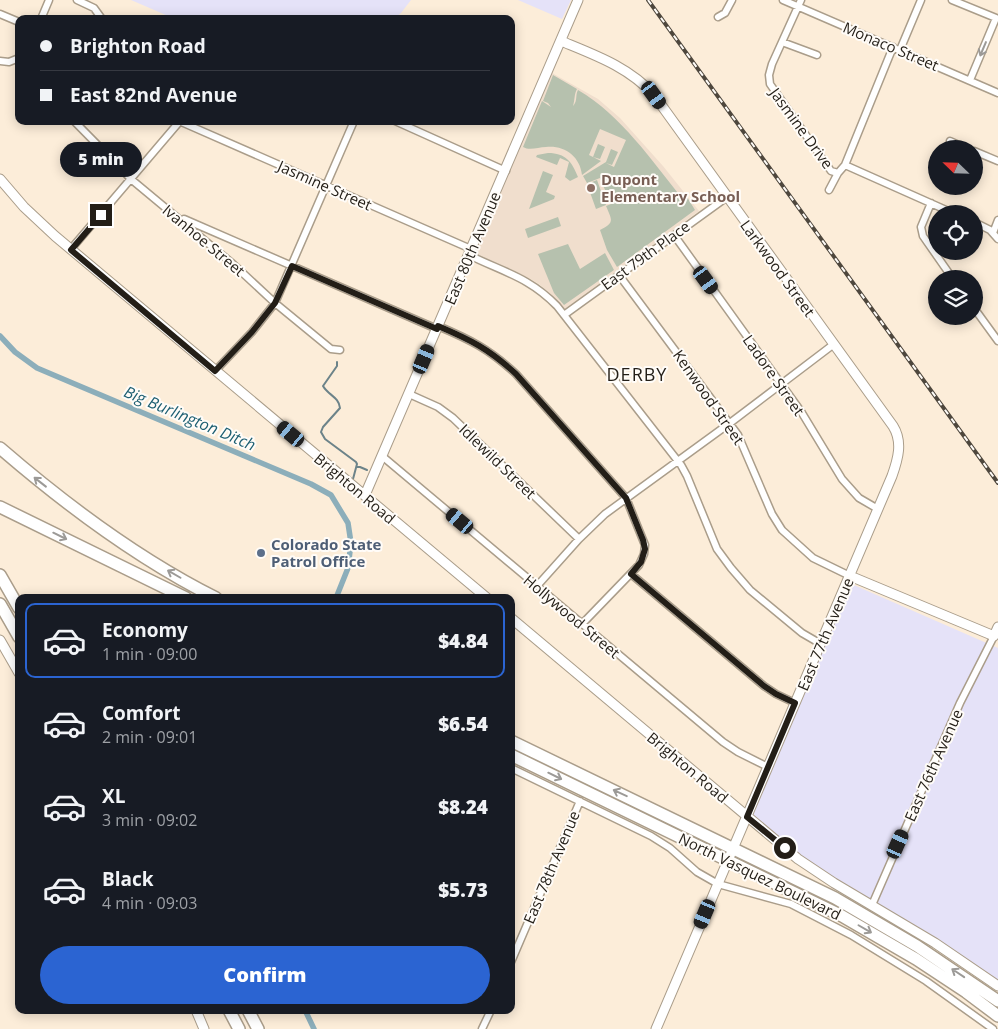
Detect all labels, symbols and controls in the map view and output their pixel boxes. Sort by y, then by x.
street label: Monaco Street [840,17,942,75]
text: Brighton Road [70,33,206,59]
one-way arrow [978,41,987,57]
car [639,78,668,112]
text: East 82nd Avenue [70,82,237,108]
street label: Jasmine Drive [765,82,838,172]
north arrow [928,140,982,195]
map controls [928,140,983,325]
callout: 5 min [60,142,142,178]
text: 5 min [78,148,124,170]
street label: Jasmine Street [273,155,375,215]
place label: Dupont Elementary School [601,169,740,206]
marker: Dupont Elementary School [585,182,597,194]
street label: East 80th Avenue [439,188,505,308]
street label: Ivanhoe Street [159,200,249,280]
route end [90,204,112,226]
button: locate [928,205,983,260]
street label: East 79th Place [596,216,694,294]
street label: Larkwood Street [736,216,820,320]
car [691,263,720,297]
button: layers [928,270,983,325]
street label: Ladore Street [739,330,809,420]
car [411,342,436,376]
street label: Kenwood Street [669,346,749,448]
district label: DERBY [607,362,667,386]
water label: Big Burlington Ditch [121,380,259,456]
car [274,419,307,449]
street label: Idlewild Street [455,419,541,503]
street label: Brighton Road [310,448,400,528]
one-way arrow [34,476,47,487]
car [443,506,476,536]
one-way arrow [52,532,67,542]
place label: Colorado State Patrol Office [271,534,382,571]
marker: Colorado State Patrol Office [255,547,267,559]
one-way arrow [167,568,181,578]
street label: Hollywood Street [520,570,624,662]
street label: East 77th Avenue [792,574,858,694]
text: Economy [102,617,188,643]
icon: car [42,618,87,663]
text: $4.84 [438,628,488,654]
text: 1 min · 09:00 [102,643,197,665]
text: Comfort [102,700,181,726]
icon: car [42,701,87,746]
street label: East 76th Avenue [899,706,967,824]
text: $6.54 [438,711,488,737]
text: 2 min · 09:01 [102,726,197,748]
street label: Brighton Road [643,727,733,807]
one-way arrow [547,772,562,781]
text: XL [102,783,125,809]
icon: car [42,784,87,829]
one-way arrow [613,788,628,798]
text: $8.24 [438,794,488,820]
street label: East 78th Avenue [518,807,584,927]
text: 3 min · 09:02 [102,809,197,831]
car [885,827,910,861]
street label: North Vasquez Boulevard [675,828,845,924]
route start [774,837,796,859]
text: Black [102,866,154,892]
icon: car [42,867,87,912]
text: $5.73 [438,877,488,903]
text: 4 min · 09:03 [102,892,197,914]
car [692,897,717,931]
one-way arrow [858,925,872,935]
button: Confirm [40,946,490,1004]
one-way arrow [952,968,966,978]

